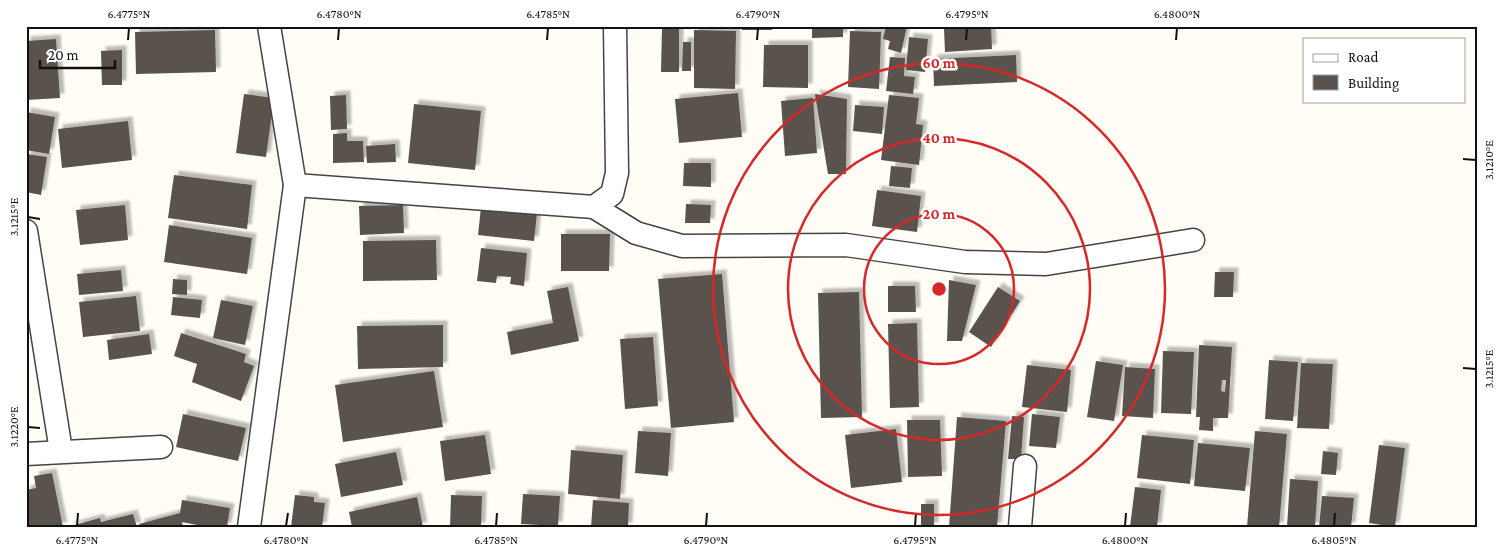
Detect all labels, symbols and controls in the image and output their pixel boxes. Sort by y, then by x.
text: 6.4775°N [108,7,151,21]
text: 6.4780°N [316,7,362,21]
text: 6.4785°N [526,7,570,21]
text: 6.4790°N [736,7,780,21]
text: 6.4795°N [945,7,989,21]
text: 6.4800°N [1154,7,1200,21]
scale bar [40,38,115,70]
legend [1303,38,1466,102]
text: 20 m [48,47,79,63]
text: Road [1348,49,1379,65]
text: 60 m [923,55,956,71]
text: Building [1348,75,1399,92]
text: 40 m [923,130,956,146]
text: 3.1210°E [1482,140,1496,180]
text: 3.1215°E [7,197,21,236]
text: 20 m [923,206,955,222]
centre of rings [930,280,948,298]
text: 3.1215°E [1482,349,1496,388]
text: 3.1220°E [7,406,21,448]
text: 6.4775°N [56,533,99,547]
text: 6.4780°N [263,533,309,547]
text: 6.4785°N [474,533,518,547]
text: 6.4790°N [684,533,728,547]
text: 6.4795°N [893,533,937,547]
text: 6.4800°N [1102,533,1148,547]
text: 6.4805°N [1311,533,1357,547]

